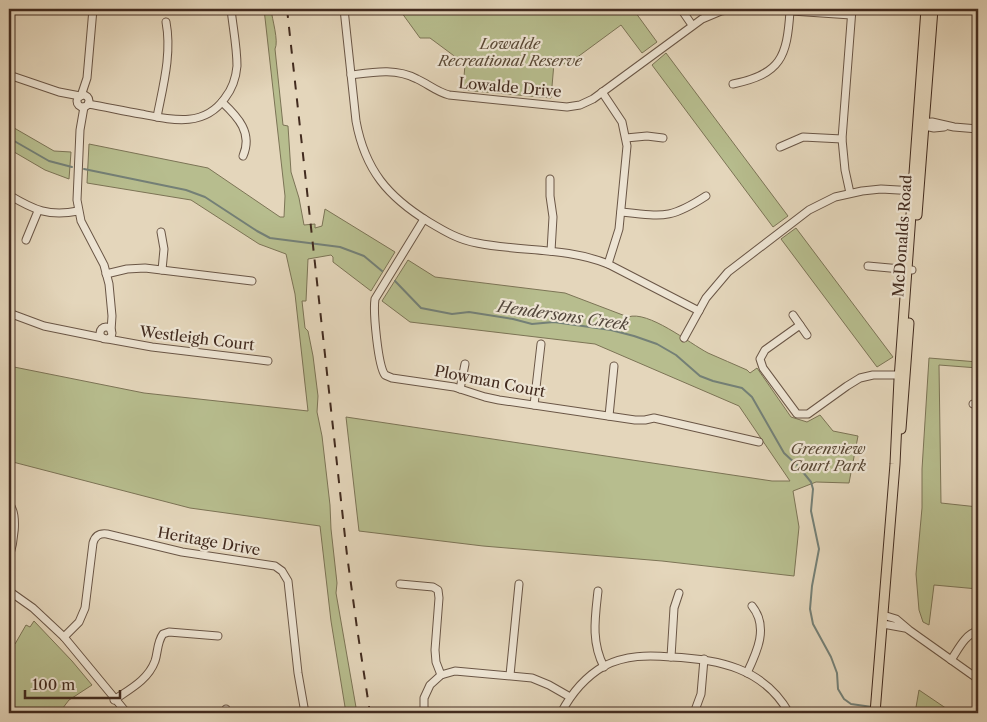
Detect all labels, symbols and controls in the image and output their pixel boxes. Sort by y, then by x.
park label: Lowalde Recreational Reserve [437,34,583,70]
street label: Lowalde Drive [458,73,562,101]
street label: McDonalds Road [888,174,916,298]
water label: Hendersons Creek [494,296,631,334]
street label: Westleigh Court [137,321,256,355]
street label: Plowman Court [433,361,548,401]
park label: Greenview Court Park [790,439,866,475]
street label: Heritage Drive [156,523,262,559]
scale bar [25,667,120,699]
text: 100 m [32,675,75,694]

